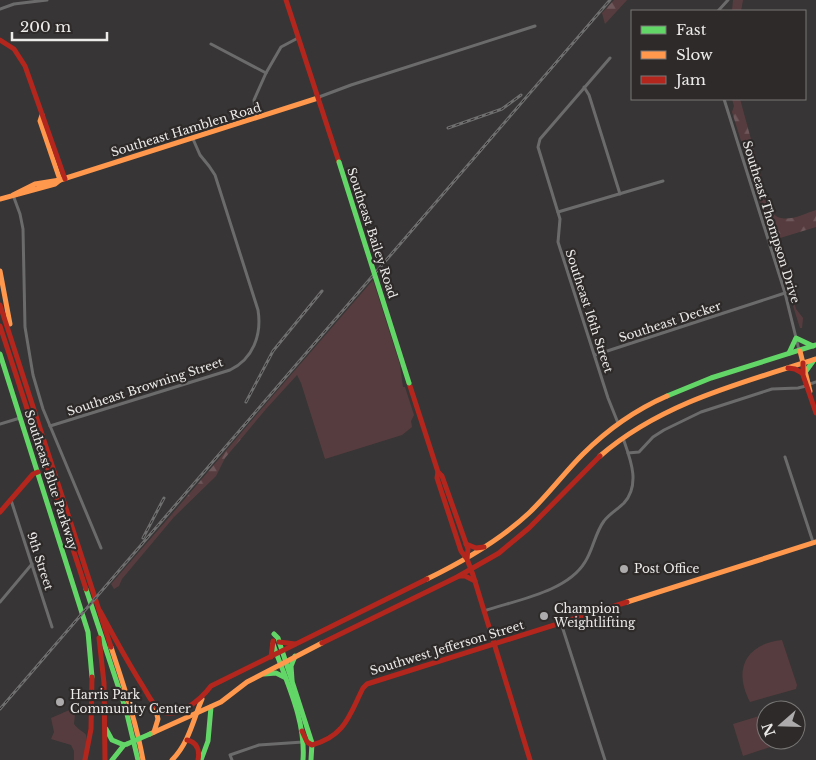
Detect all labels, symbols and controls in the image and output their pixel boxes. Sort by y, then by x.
scale bar [12,10,108,42]
legend [631,10,806,100]
text: 200 m [20,17,71,36]
text: Fast [676,20,707,39]
text: Slow [676,45,713,64]
text: Jam [674,70,706,89]
street label: Southeast Hamblen Road [109,100,263,160]
street label: Southeast Thompson Drive [740,139,803,305]
street label: Southeast Bailey Road [344,166,401,300]
street label: Southeast 16th Street [562,247,617,375]
street label: Southeast Decker [617,298,723,345]
street label: Southeast Browning Street [65,354,225,419]
street label: Southeast Blue Parkway [22,408,81,552]
street label: 9th Street [24,530,57,592]
place label: Post Office [634,561,700,576]
marker: Post Office [618,563,630,575]
place label: Champion Weightlifting [553,601,636,630]
marker: Champion Weightlifting [538,610,550,622]
street label: Southwest Jefferson Street [368,617,526,678]
place label: Harris Park Community Center [70,687,191,716]
marker: Harris Park Community Center [54,696,66,708]
north arrow [756,700,806,750]
text: N [758,720,779,739]

